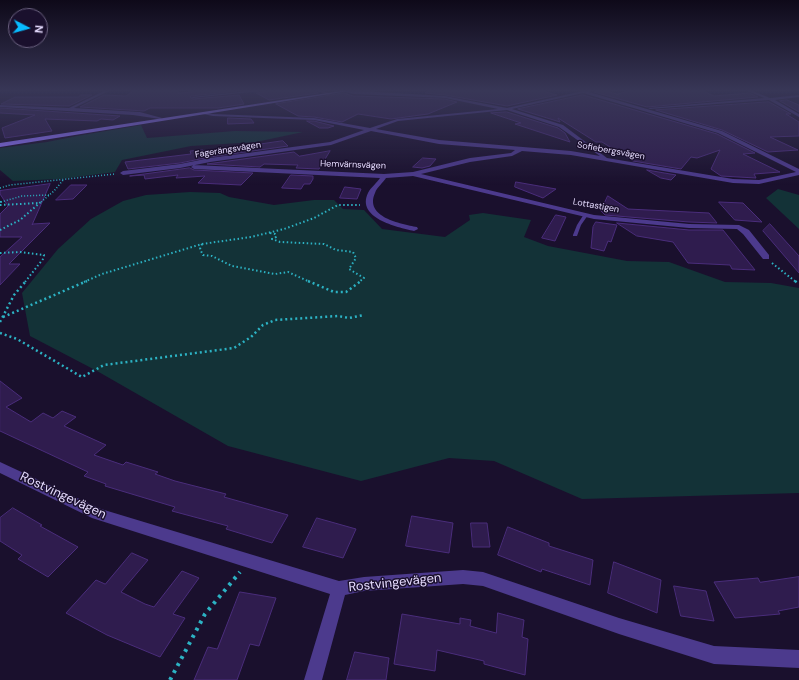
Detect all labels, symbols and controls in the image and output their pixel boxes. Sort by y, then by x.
north arrow [8,8,48,48]
text: N [32,24,46,34]
street label: Fagerängsvägen [194,139,262,161]
street label: Sofiebergsvägen [576,140,646,162]
street label: Hemvärnsvägen [320,158,386,172]
street label: Lottastigen [572,197,620,215]
street label: Rostvingevägen [17,469,109,523]
street label: Rostvingevägen [348,570,442,596]

